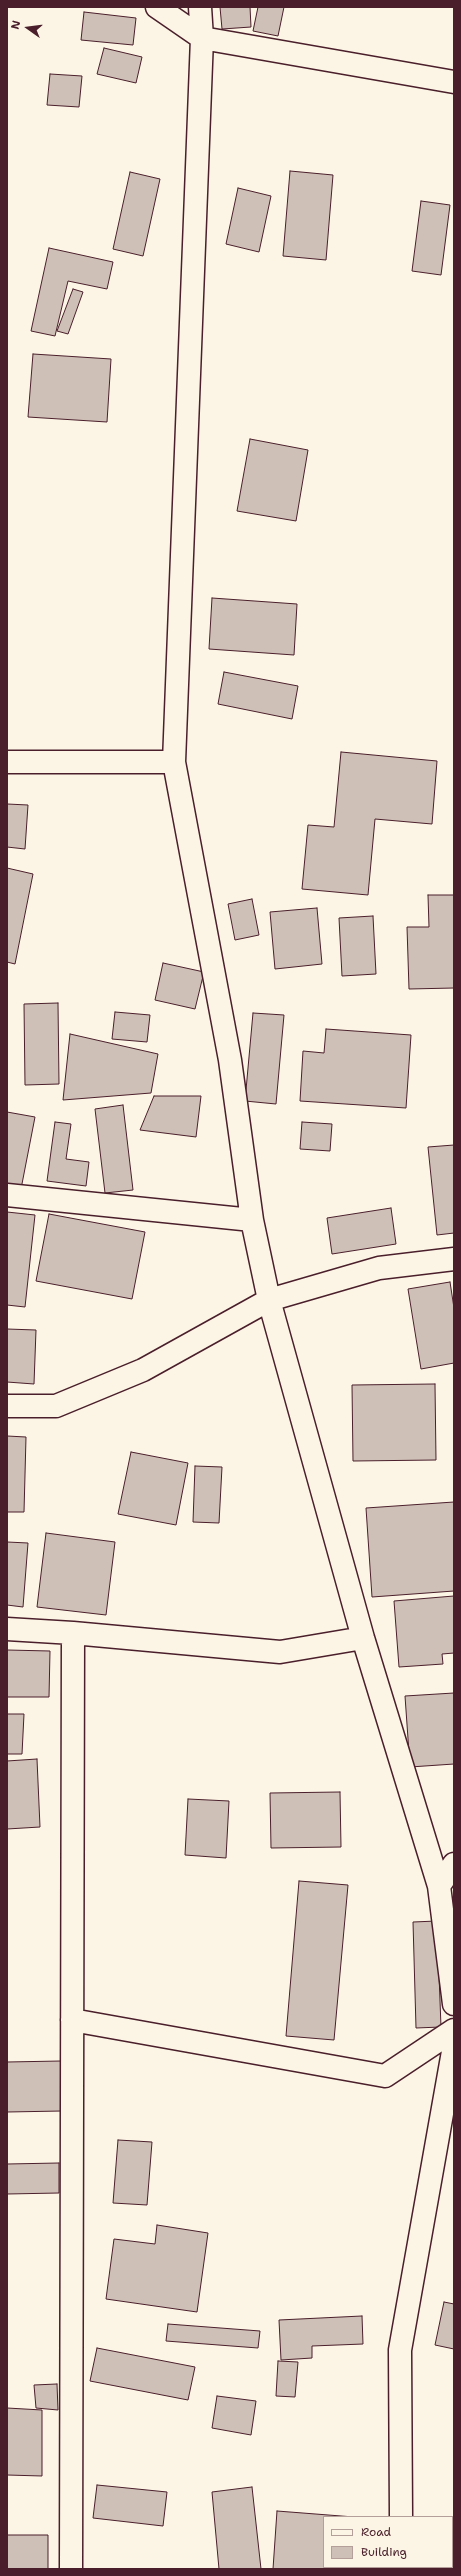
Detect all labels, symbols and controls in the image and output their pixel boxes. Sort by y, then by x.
north arrow [8,8,48,48]
text: N [8,19,24,31]
legend [323,2516,453,2568]
text: Road [361,2524,391,2540]
text: Building [361,2544,407,2560]

